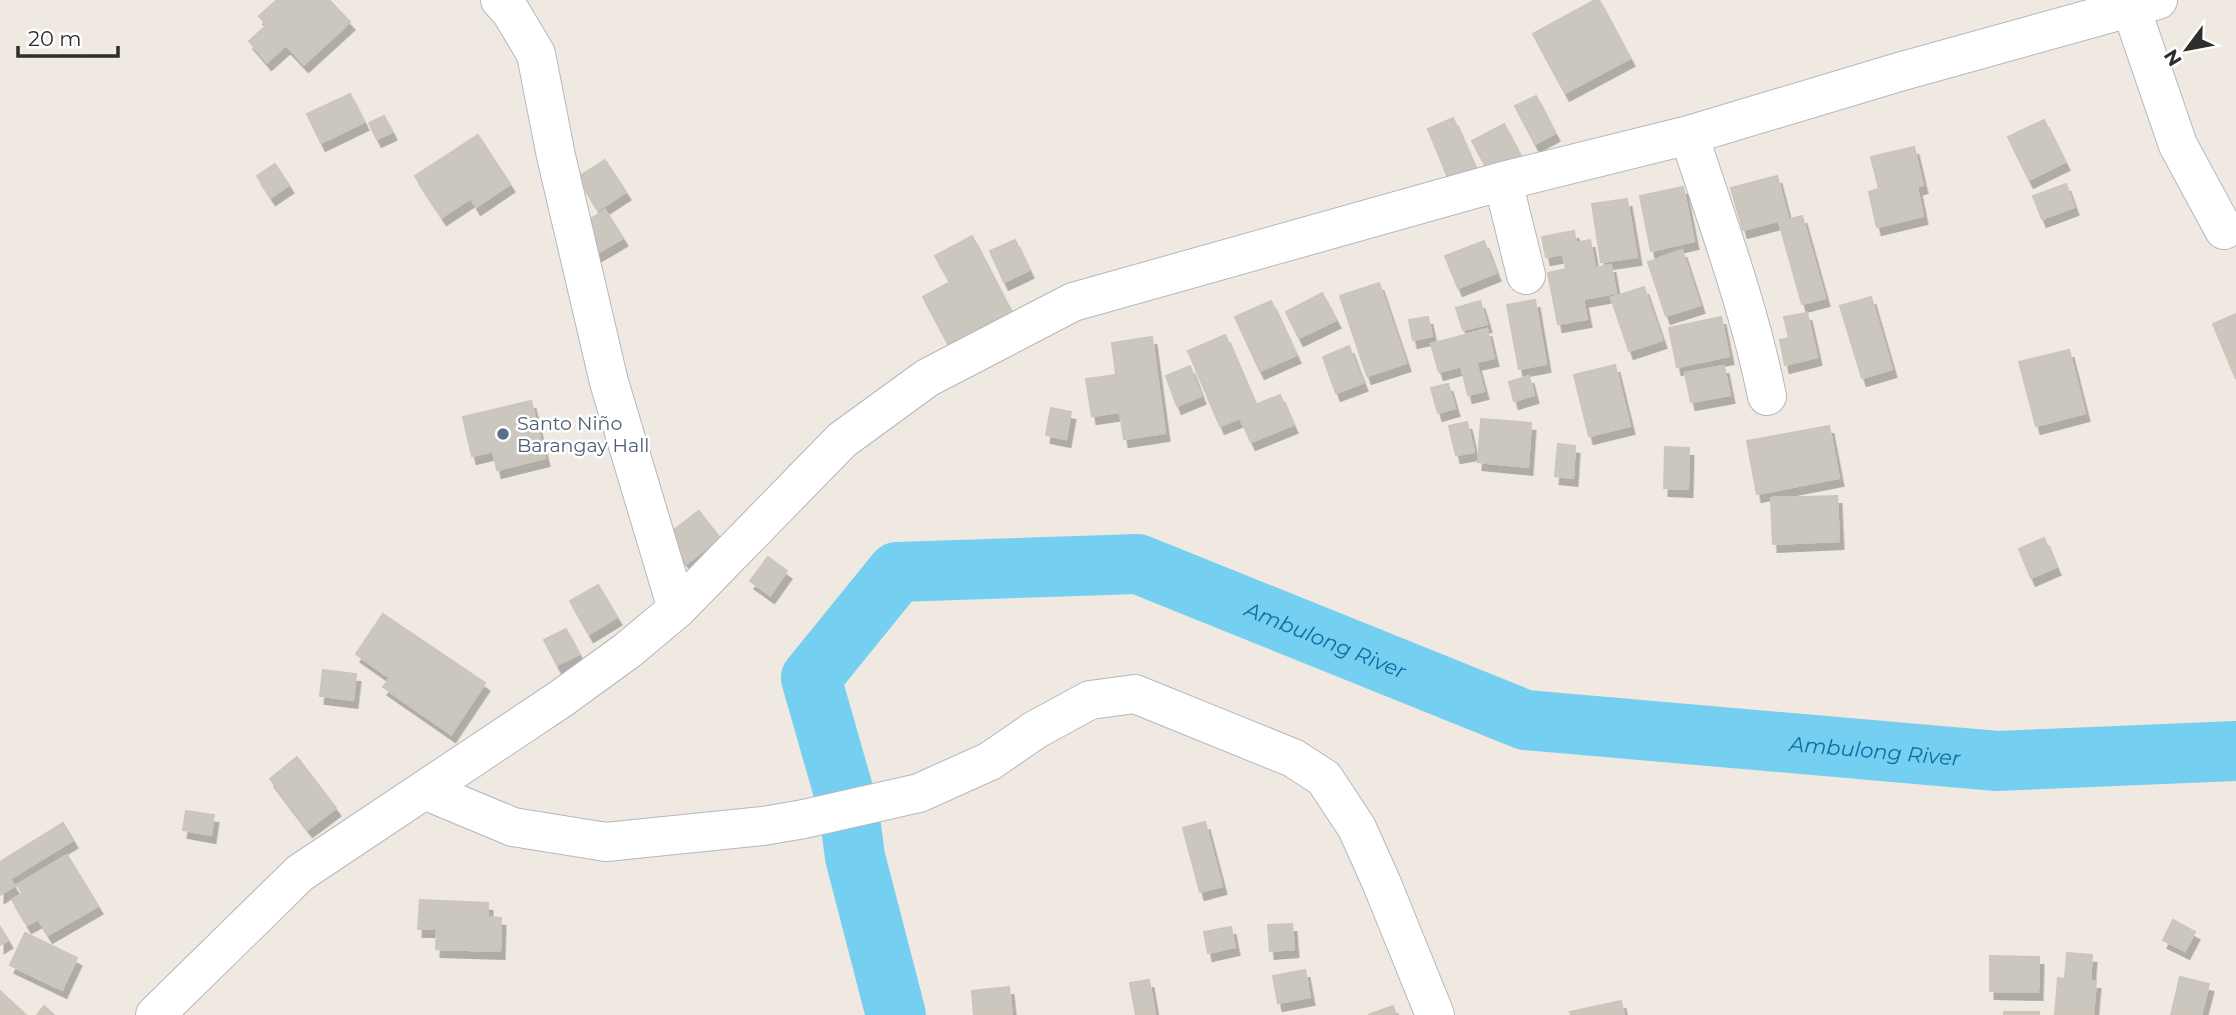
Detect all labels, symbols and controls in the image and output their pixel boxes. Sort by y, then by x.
scale bar [18,14,117,58]
north arrow [2152,14,2222,84]
text: 20 m [28,26,82,51]
text: N [2159,45,2187,70]
place label: Santo Niño Barangay Hall [517,412,649,457]
marker: Santo Niño Barangay Hall [495,426,511,442]
water label: Ambulong River [1240,595,1411,684]
water label: Ambulong River [1786,730,1962,770]

